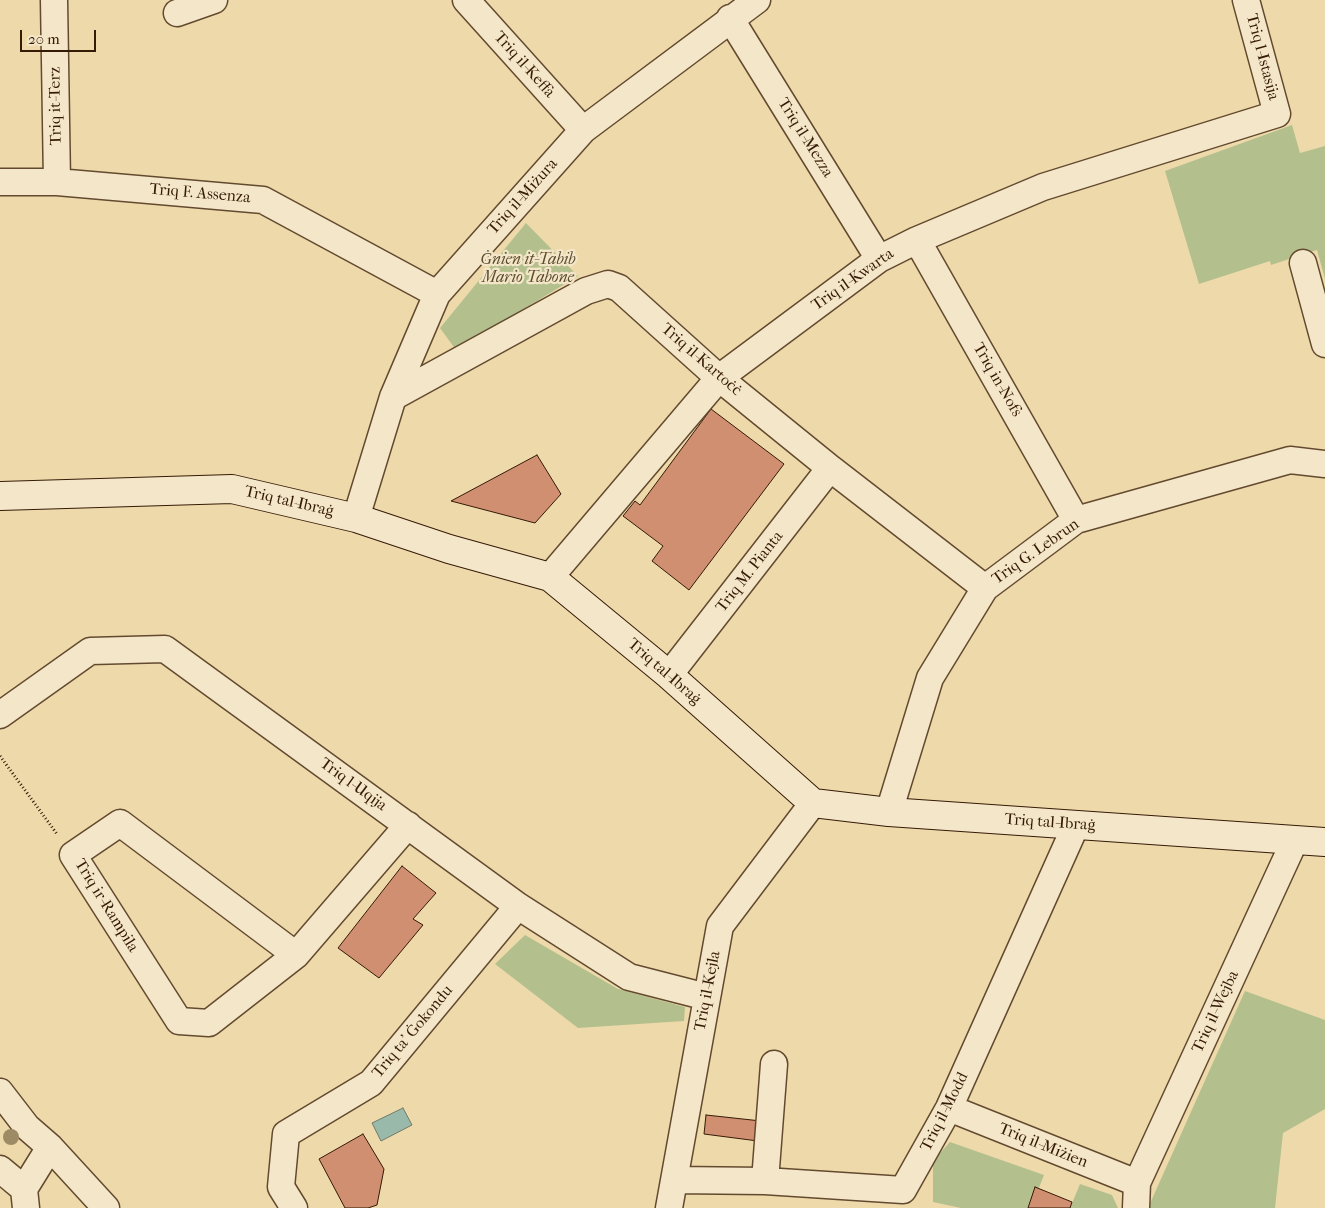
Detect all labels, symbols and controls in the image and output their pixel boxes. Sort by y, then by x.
street label: Triq l-Istasija [1241,12,1283,102]
scale bar [22,20,99,52]
street label: Triq il-Keffa [489,28,559,102]
text: 20 m [28,30,60,48]
street label: Triq it-Terz [46,67,66,145]
street label: Triq il-Mezza [773,95,837,181]
street label: Triq il-Miżura [484,155,562,239]
street label: Triq F. Assenza [149,180,251,208]
street label: Triq il-Kwarta [808,245,898,315]
park label: Ġnien it-Tabib Mario Tabone [480,250,576,288]
street label: Triq il-Kartoċċ [657,320,745,400]
street label: Triq in-Nofs [968,340,1026,420]
street label: Triq tal-Ibraġ [242,482,336,522]
street label: Triq G. Lebrun [989,515,1083,589]
street label: Triq M. Pianta [712,527,788,617]
street label: Triq tal-Ibraġ [623,635,705,709]
street label: Triq l-Uqija [316,754,390,816]
street label: Triq tal-Ibraġ [1004,810,1096,836]
street label: Triq ir-Rampila [70,856,142,956]
street label: Triq il-Kejla [691,949,725,1033]
street label: Triq il-Wejba [1189,968,1243,1056]
street label: Triq ta' Ġokondu [369,982,457,1082]
street label: Triq il-Modd [917,1069,973,1155]
street label: Triq il-Miżien [996,1119,1090,1173]

